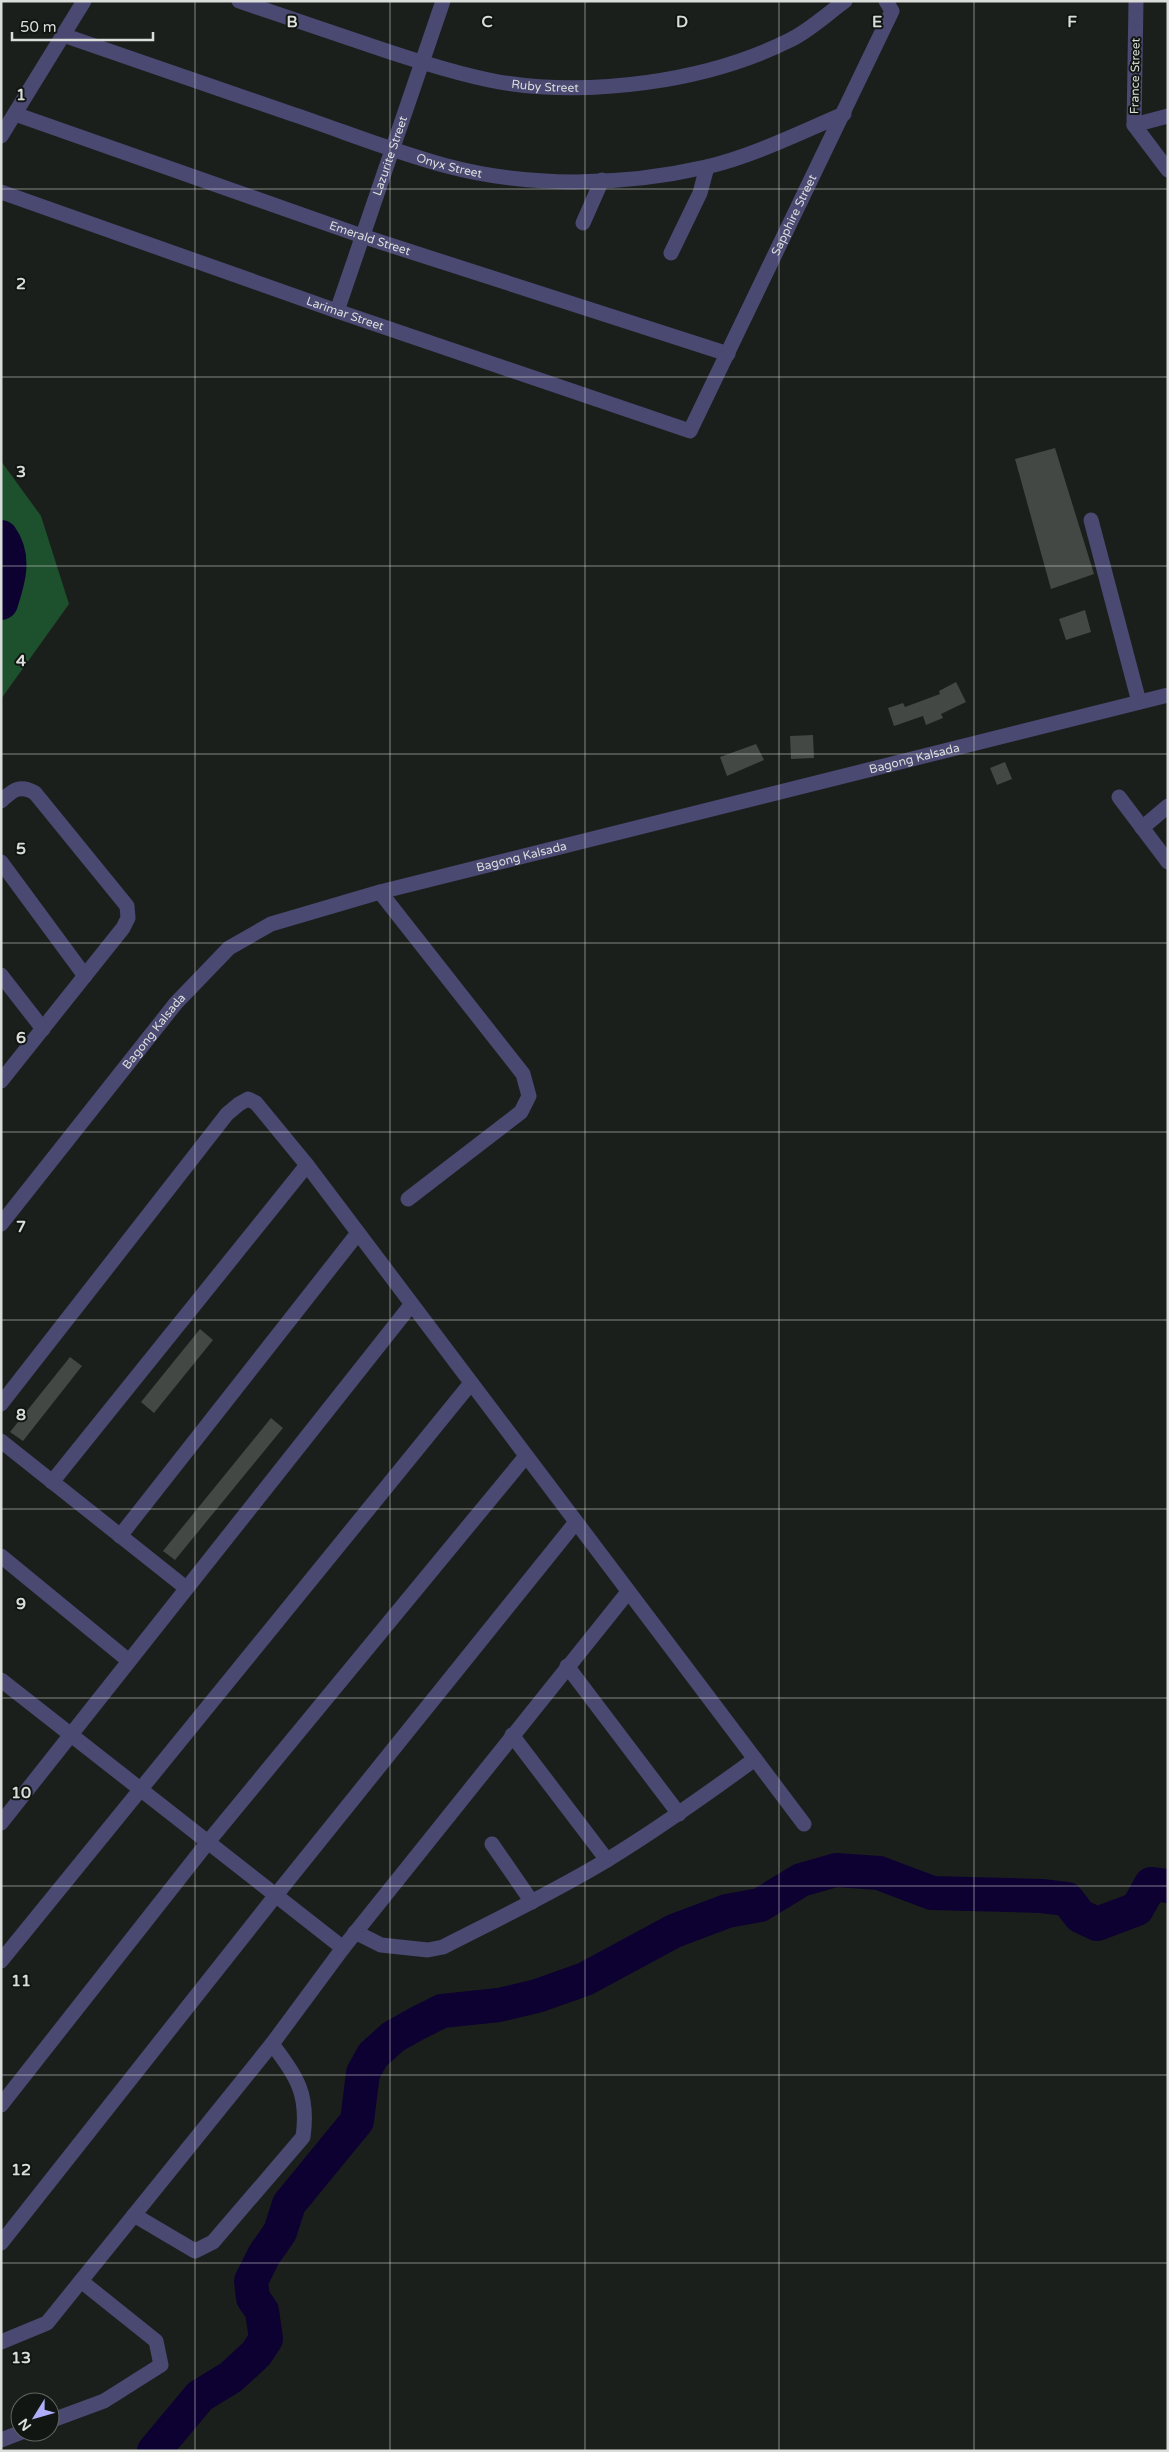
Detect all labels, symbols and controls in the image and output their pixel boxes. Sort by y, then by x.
scale bar [12,10,154,42]
text: B [286,12,298,32]
text: C [481,12,493,32]
text: D [676,12,688,32]
text: E [872,12,882,32]
text: F [1067,12,1077,32]
text: 50 m [20,18,57,36]
street label: France Street [1127,37,1143,114]
street label: Ruby Street [511,77,579,95]
text: 1 [16,85,26,105]
street label: Lazurite Street [370,114,410,198]
street label: Onyx Street [415,151,484,181]
street label: Sapphire Street [768,172,820,258]
street label: Emerald Street [327,218,413,258]
text: 2 [16,274,26,294]
street label: Larimar Street [304,294,386,334]
text: 3 [16,462,26,482]
text: 4 [16,651,26,671]
street label: Bagong Kalsada [868,740,961,776]
text: 5 [16,839,26,859]
street label: Bagong Kalsada [475,839,568,875]
street label: Bagong Kalsada [119,991,188,1072]
text: 6 [16,1028,26,1048]
text: 7 [16,1217,26,1237]
text: 8 [16,1405,26,1425]
text: 9 [16,1594,26,1614]
text: 10 [11,1783,31,1803]
text: 11 [11,1971,31,1991]
text: 12 [11,2160,31,2180]
text: 13 [11,2348,31,2368]
north arrow [10,2392,60,2442]
text: N [15,2415,35,2434]

